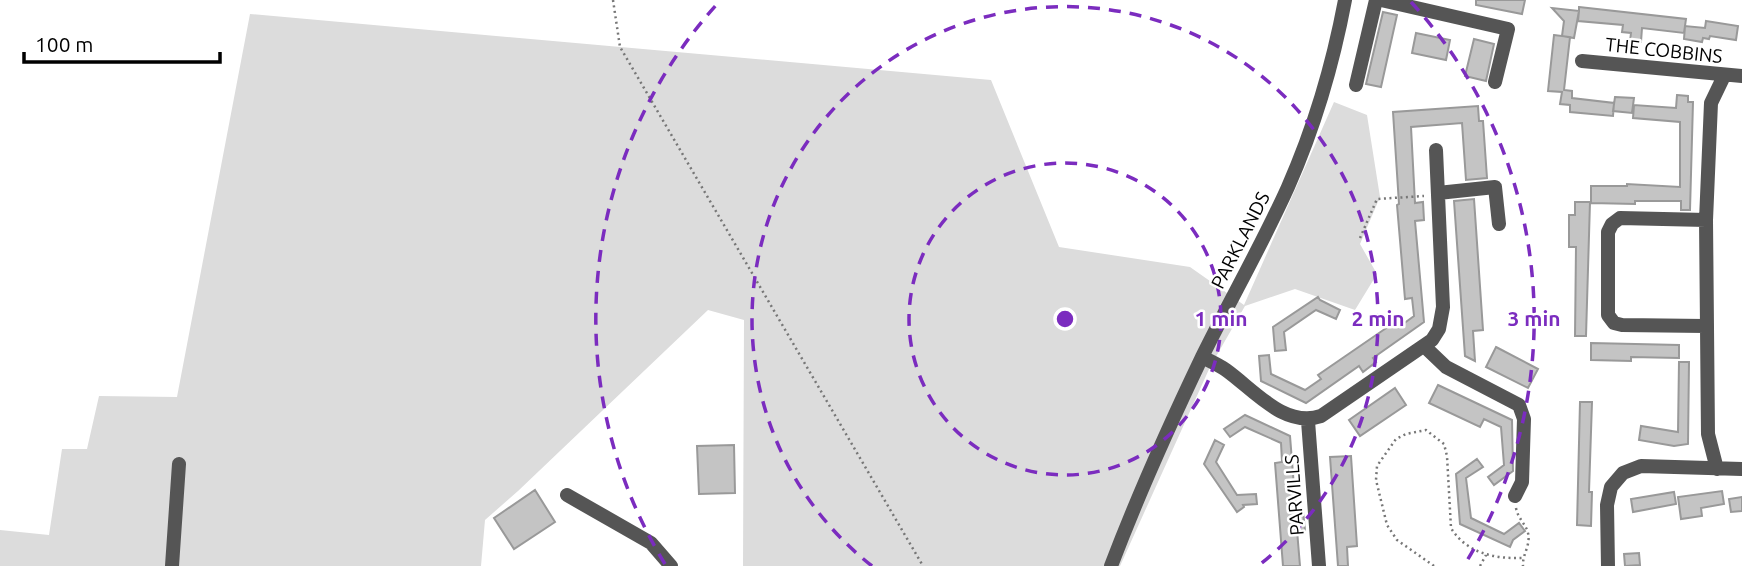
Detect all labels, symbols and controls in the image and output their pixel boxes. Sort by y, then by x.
scale bar [24,21,220,65]
text: 100 m [35,32,93,56]
street label: THE COBBINS [1604,33,1724,67]
street label: PARKLANDS [1206,188,1274,292]
text: 1 min [1194,306,1248,330]
text: 2 min [1351,306,1405,330]
text: 3 min [1507,306,1561,330]
centre of rings [1053,307,1077,331]
street label: PARVILLS [1280,454,1308,536]

